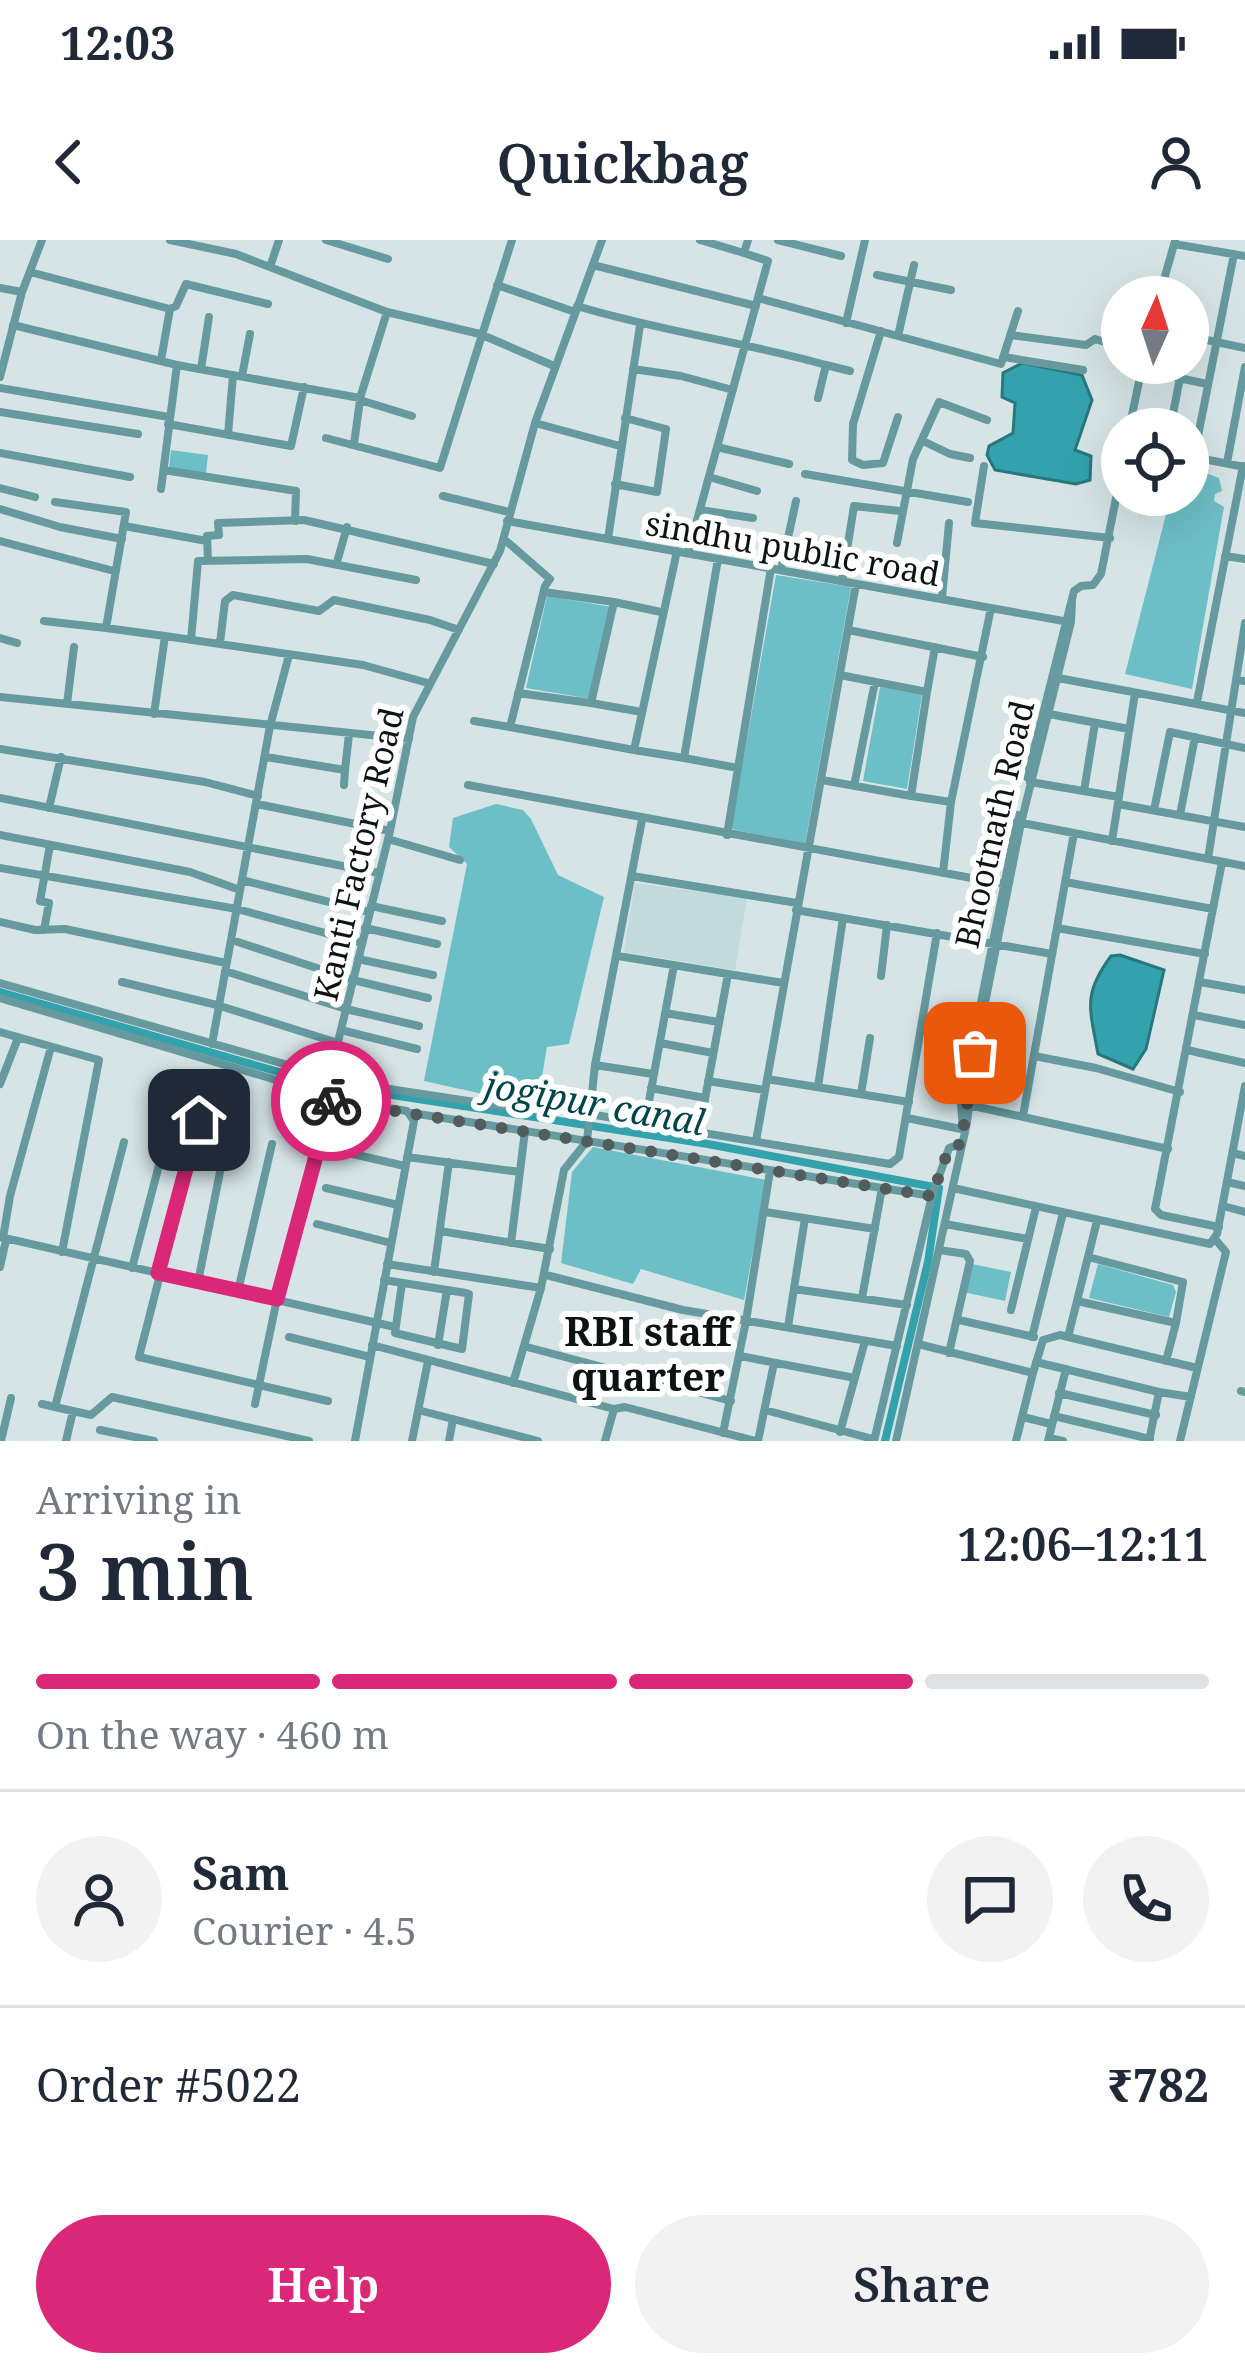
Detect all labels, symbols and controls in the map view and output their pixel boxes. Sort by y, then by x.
text: 12:03 [60,12,175,73]
text: Quickbag [496,125,749,199]
icon: back [36,129,102,195]
icon: person [1143,129,1209,195]
north arrow [1101,276,1209,384]
map controls [1101,276,1209,516]
button: locate [1101,408,1209,516]
street label: sindhu public road [642,500,944,596]
street label: Bhootnath Road [944,696,1044,952]
street label: Kanti Factory Road [302,703,414,1005]
pin [924,1002,1026,1104]
icon: bag [942,1020,1008,1086]
courier [271,1041,391,1161]
water label: jogipur canal [475,1059,709,1146]
icon: bike [298,1068,364,1134]
pin [148,1069,250,1171]
icon: home [166,1087,232,1153]
district label: RBI staff quarter [564,1304,735,1402]
text: Arriving in [36,1472,242,1525]
text: 12:06–12:11 [957,1513,1209,1574]
text: 3 min [36,1517,254,1623]
text: On the way · 460 m [36,1707,389,1760]
button: person [36,1836,162,1962]
button: chat [927,1836,1053,1962]
button: phone [1083,1836,1209,1962]
text: Sam [192,1842,289,1903]
text: Courier · 4.5 [192,1903,417,1956]
text: Order #5022 [36,2054,301,2115]
text: ₹782 [1108,2054,1209,2115]
button: Help [36,2215,611,2353]
button: Share [635,2215,1209,2353]

